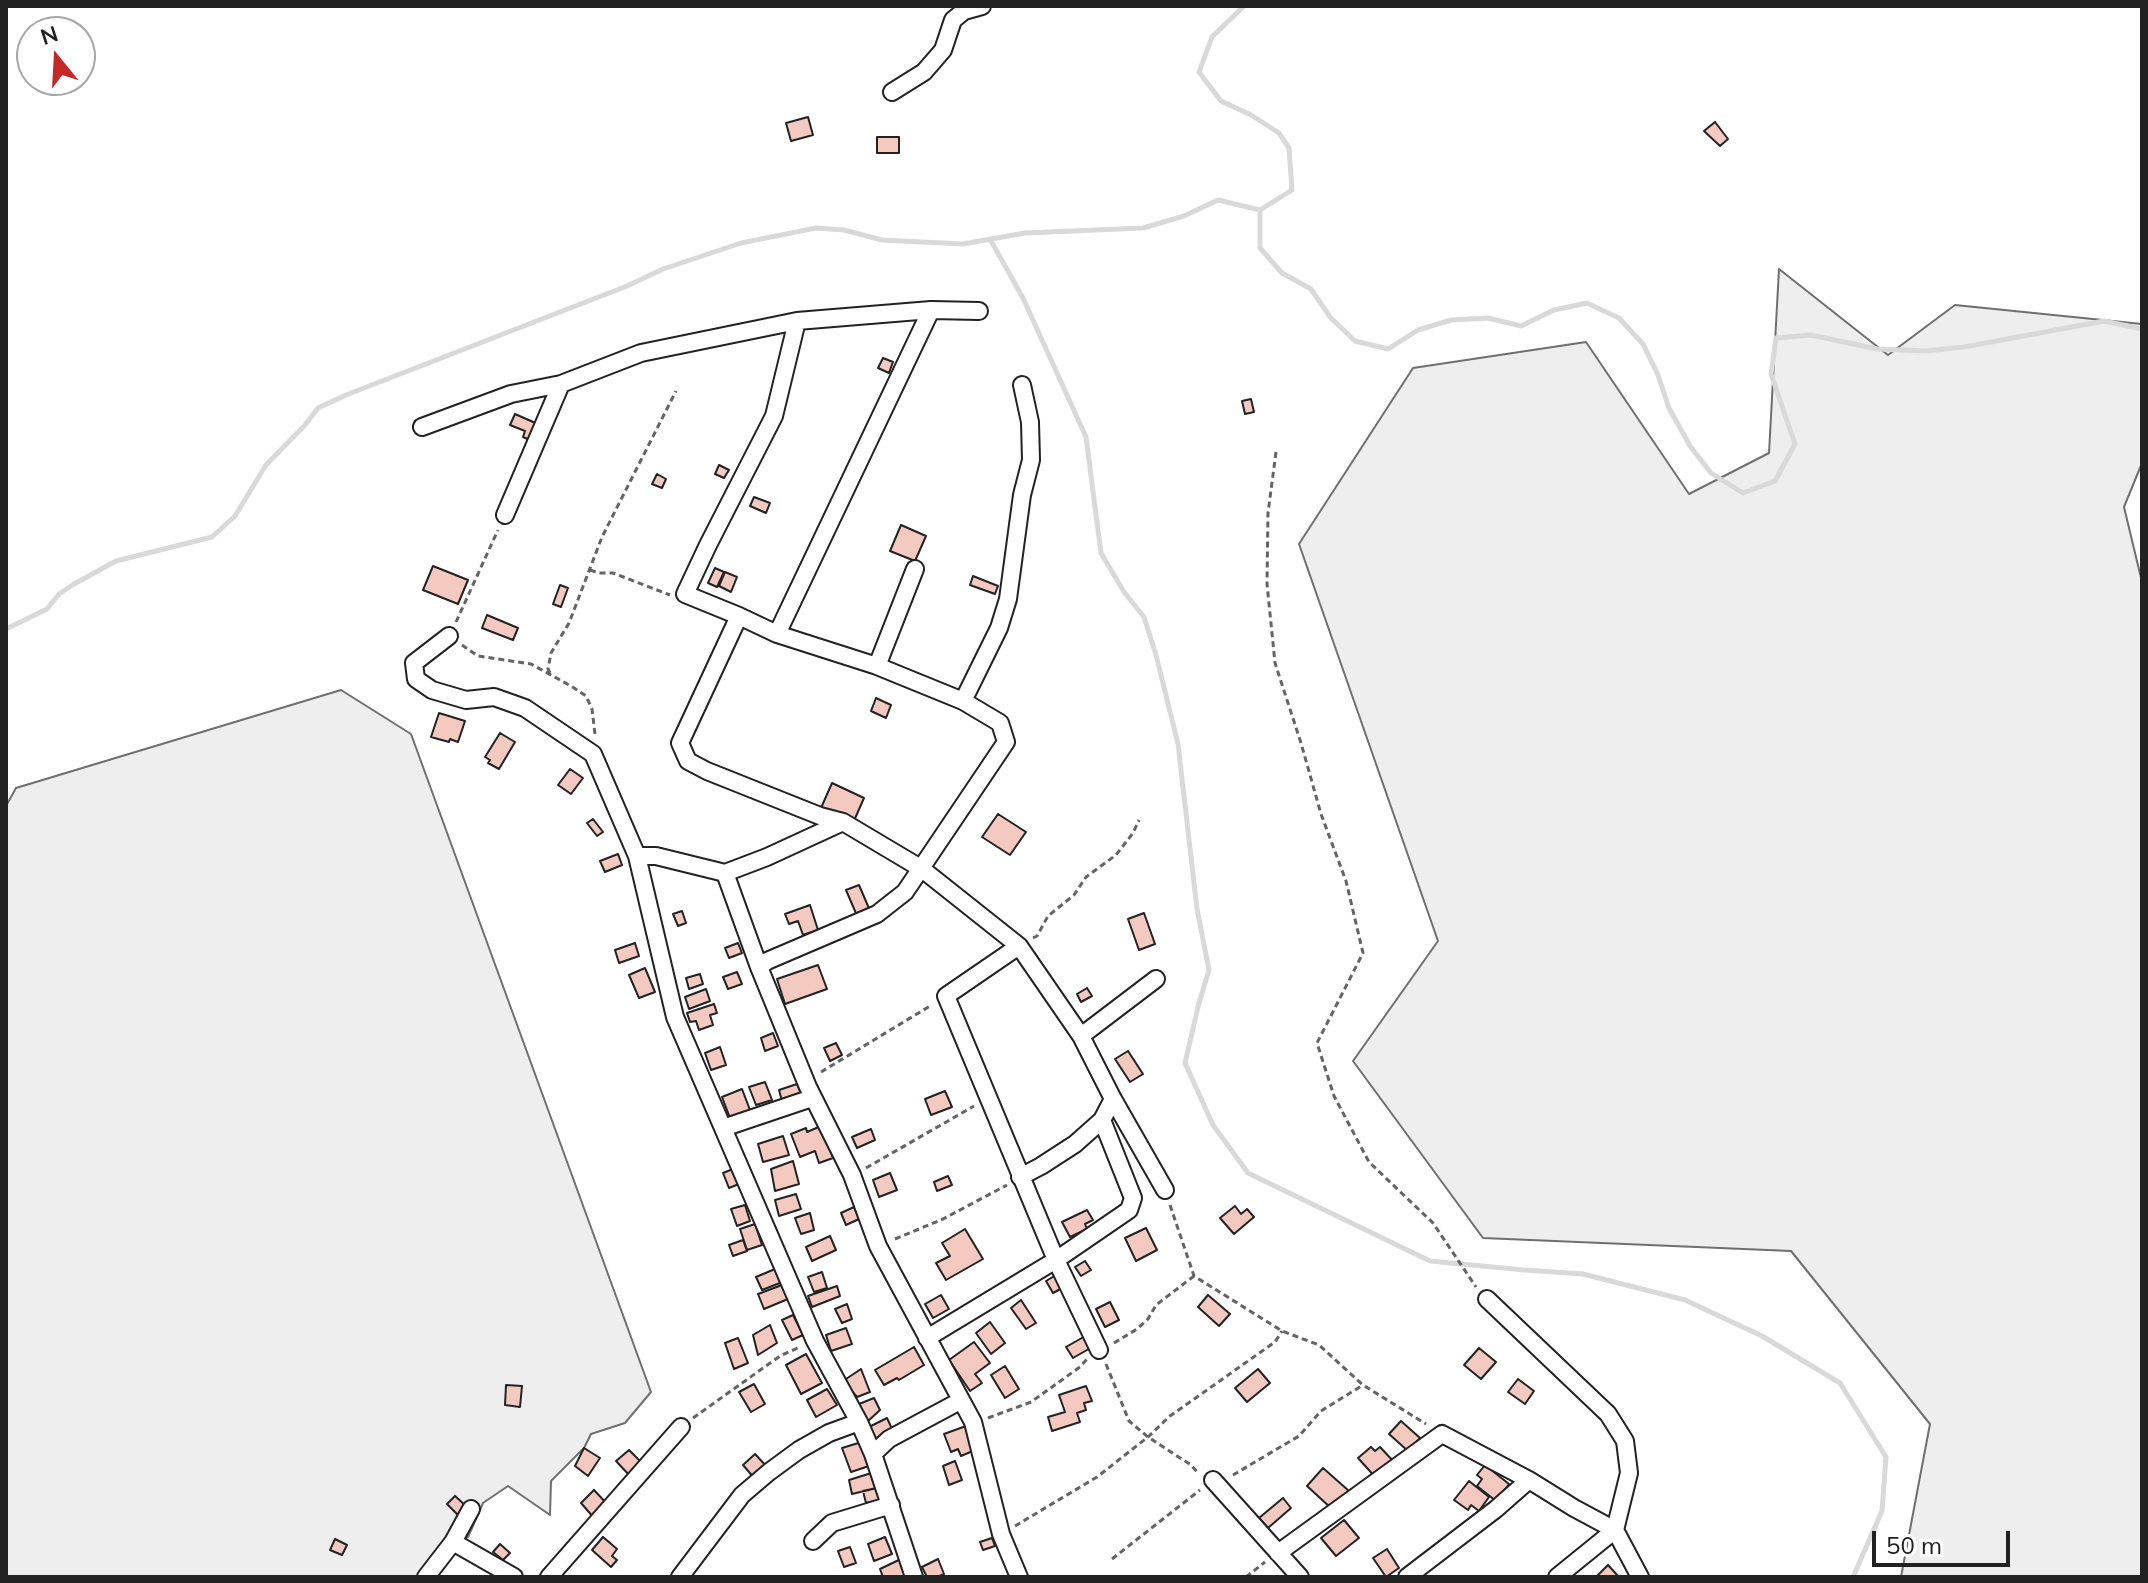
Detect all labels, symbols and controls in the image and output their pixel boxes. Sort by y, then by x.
north arrow [16,16,96,96]
text: N [37,19,61,51]
scale bar [1876,1515,2014,1565]
text: 50 m [1886,1530,1942,1560]

